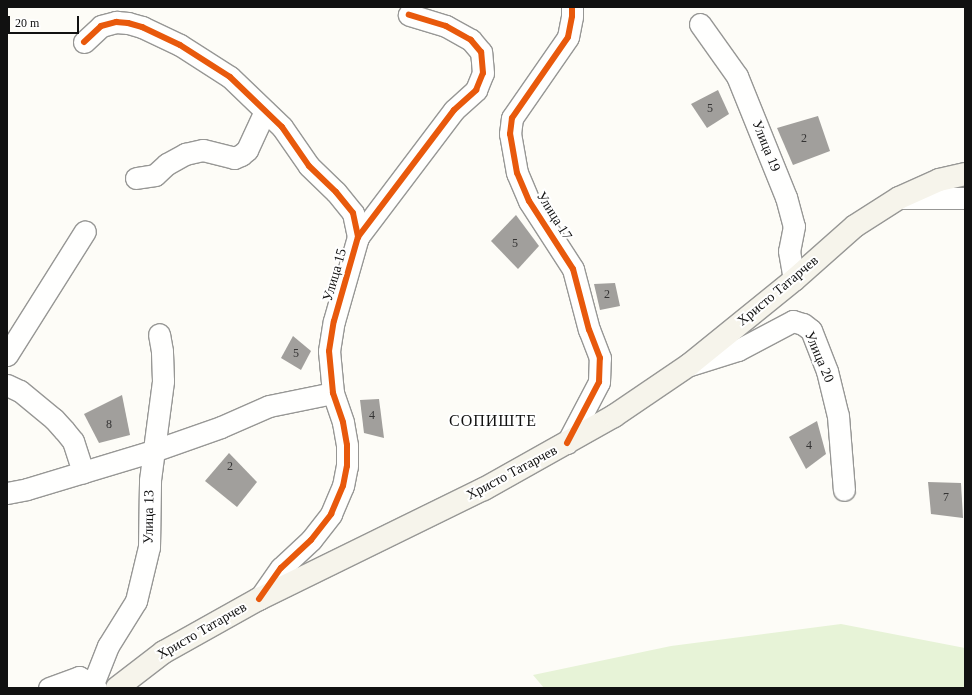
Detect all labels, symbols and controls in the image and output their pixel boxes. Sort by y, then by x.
scale bar [10,8,81,34]
text: 20 m [15,16,39,30]
house number: 5 [707,102,713,116]
street label: Улица 19 [748,118,784,174]
house number: 2 [801,132,807,146]
street label: Улица 17 [533,189,575,243]
house number: 5 [512,237,518,251]
street label: Улица 15 [319,247,351,303]
street label: Христо Татарчев [734,252,822,330]
house number: 2 [604,288,610,302]
street label: Улица 20 [801,329,837,385]
house number: 5 [293,347,299,361]
house number: 4 [369,409,375,423]
district label: СОПИШТЕ [449,411,537,431]
house number: 8 [106,418,112,432]
house number: 4 [806,439,812,453]
street label: Христо Татарчев [464,442,560,504]
house number: 2 [227,460,233,474]
street label: Улица 13 [140,490,158,544]
house number: 7 [943,491,949,505]
street label: Христо Татарчев [154,599,250,663]

